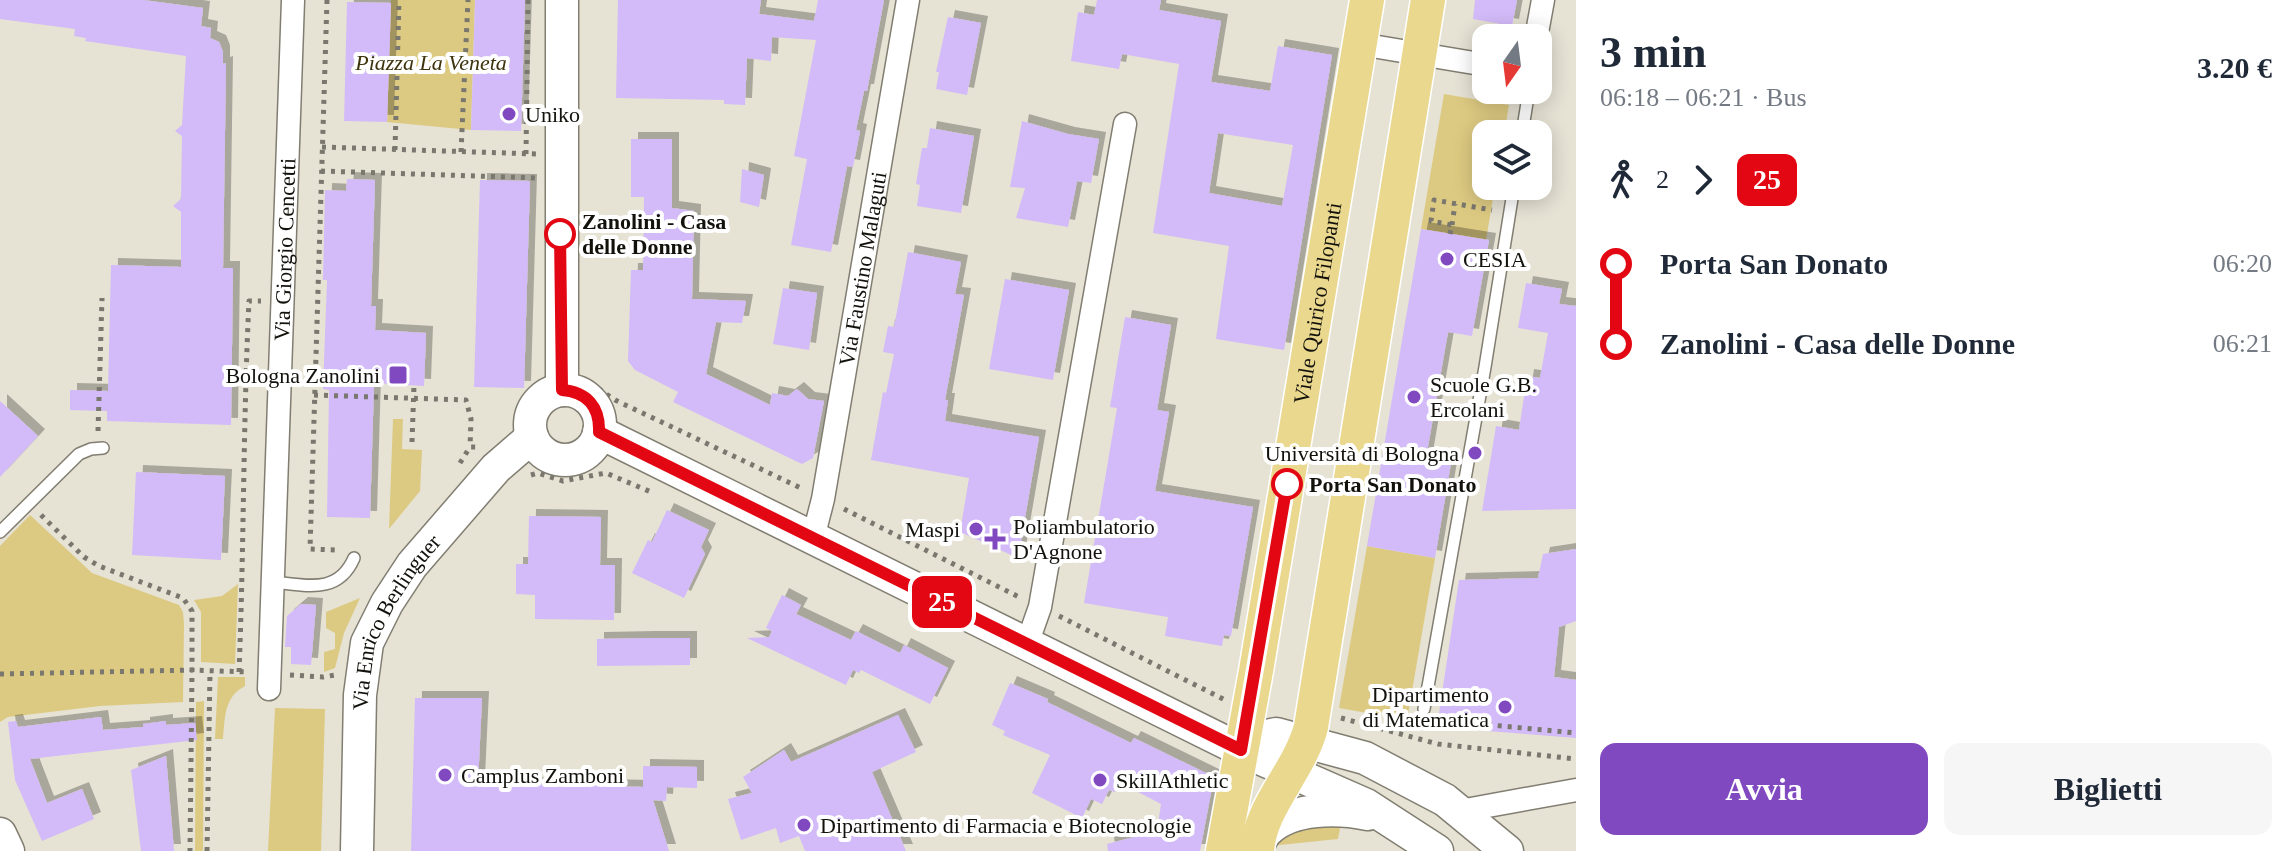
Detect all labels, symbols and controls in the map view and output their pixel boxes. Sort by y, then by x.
north arrow [1472,24,1552,104]
map controls [1472,24,1552,200]
text: 3 min [1600,28,1706,77]
park label: Piazza La Veneta [354,50,507,75]
text: 3.20 € [2197,51,2272,84]
text: 06:18 – 06:21 · Bus [1600,83,1807,112]
place label: Uniko [525,102,580,127]
marker: Uniko [500,105,518,123]
button: layers [1472,120,1552,200]
street label: Via Giorgio Cencetti [269,157,300,341]
icon: walk [1600,158,1644,202]
icon: forward [1681,158,1725,202]
text: 25 [1753,164,1781,195]
text: 2 [1656,165,1669,194]
street label: Via Faustino Malaguti [834,170,892,368]
street label: Viale Quirico Filopanti [1288,200,1346,406]
place label: Zanolini - Casa delle Donne [582,209,726,259]
marker: Zanolini - Casa delle Donne [545,219,575,249]
place label: CESIA [1463,247,1527,272]
text: Porta San Donato [1660,247,1888,280]
text: 06:20 [2213,249,2272,278]
marker: CESIA [1438,250,1456,268]
text: Zanolini - Casa delle Donne [1660,327,2015,360]
text: 06:21 [2213,329,2272,358]
place label: Bologna Zanolini [225,363,380,388]
marker: Bologna Zanolini [387,364,409,386]
place label: Scuole G.B. Ercolani [1430,372,1537,422]
marker: Scuole G.B. Ercolani [1405,388,1423,406]
place label: Università di Bologna [1265,441,1459,466]
marker: Università di Bologna [1466,444,1484,462]
marker: Porta San Donato [1272,469,1302,499]
place label: Porta San Donato [1309,472,1476,497]
place label: Poliambulatorio D'Agnone [1013,514,1155,564]
place label: Maspi [905,517,960,542]
marker: Maspi [967,520,985,538]
marker: Poliambulatorio D'Agnone [984,528,1006,550]
street label: Via Enrico Berlinguer [348,529,446,710]
line badge: 25 [906,576,978,628]
text: 25 [928,586,956,617]
place label: Dipartimento di Matematica [1363,682,1489,732]
marker: Dipartimento di Matematica [1496,698,1514,716]
button: Avvia [1600,743,1928,835]
button: Biglietti [1944,743,2272,835]
place label: Camplus Zamboni [461,763,624,788]
marker: Camplus Zamboni [436,766,454,784]
place label: SkillAthletic [1116,768,1229,793]
marker: SkillAthletic [1091,771,1109,789]
place label: Dipartimento di Farmacia e Biotecnologie [820,813,1191,838]
marker: Dipartimento di Farmacia e Biotecnologie [795,816,813,834]

